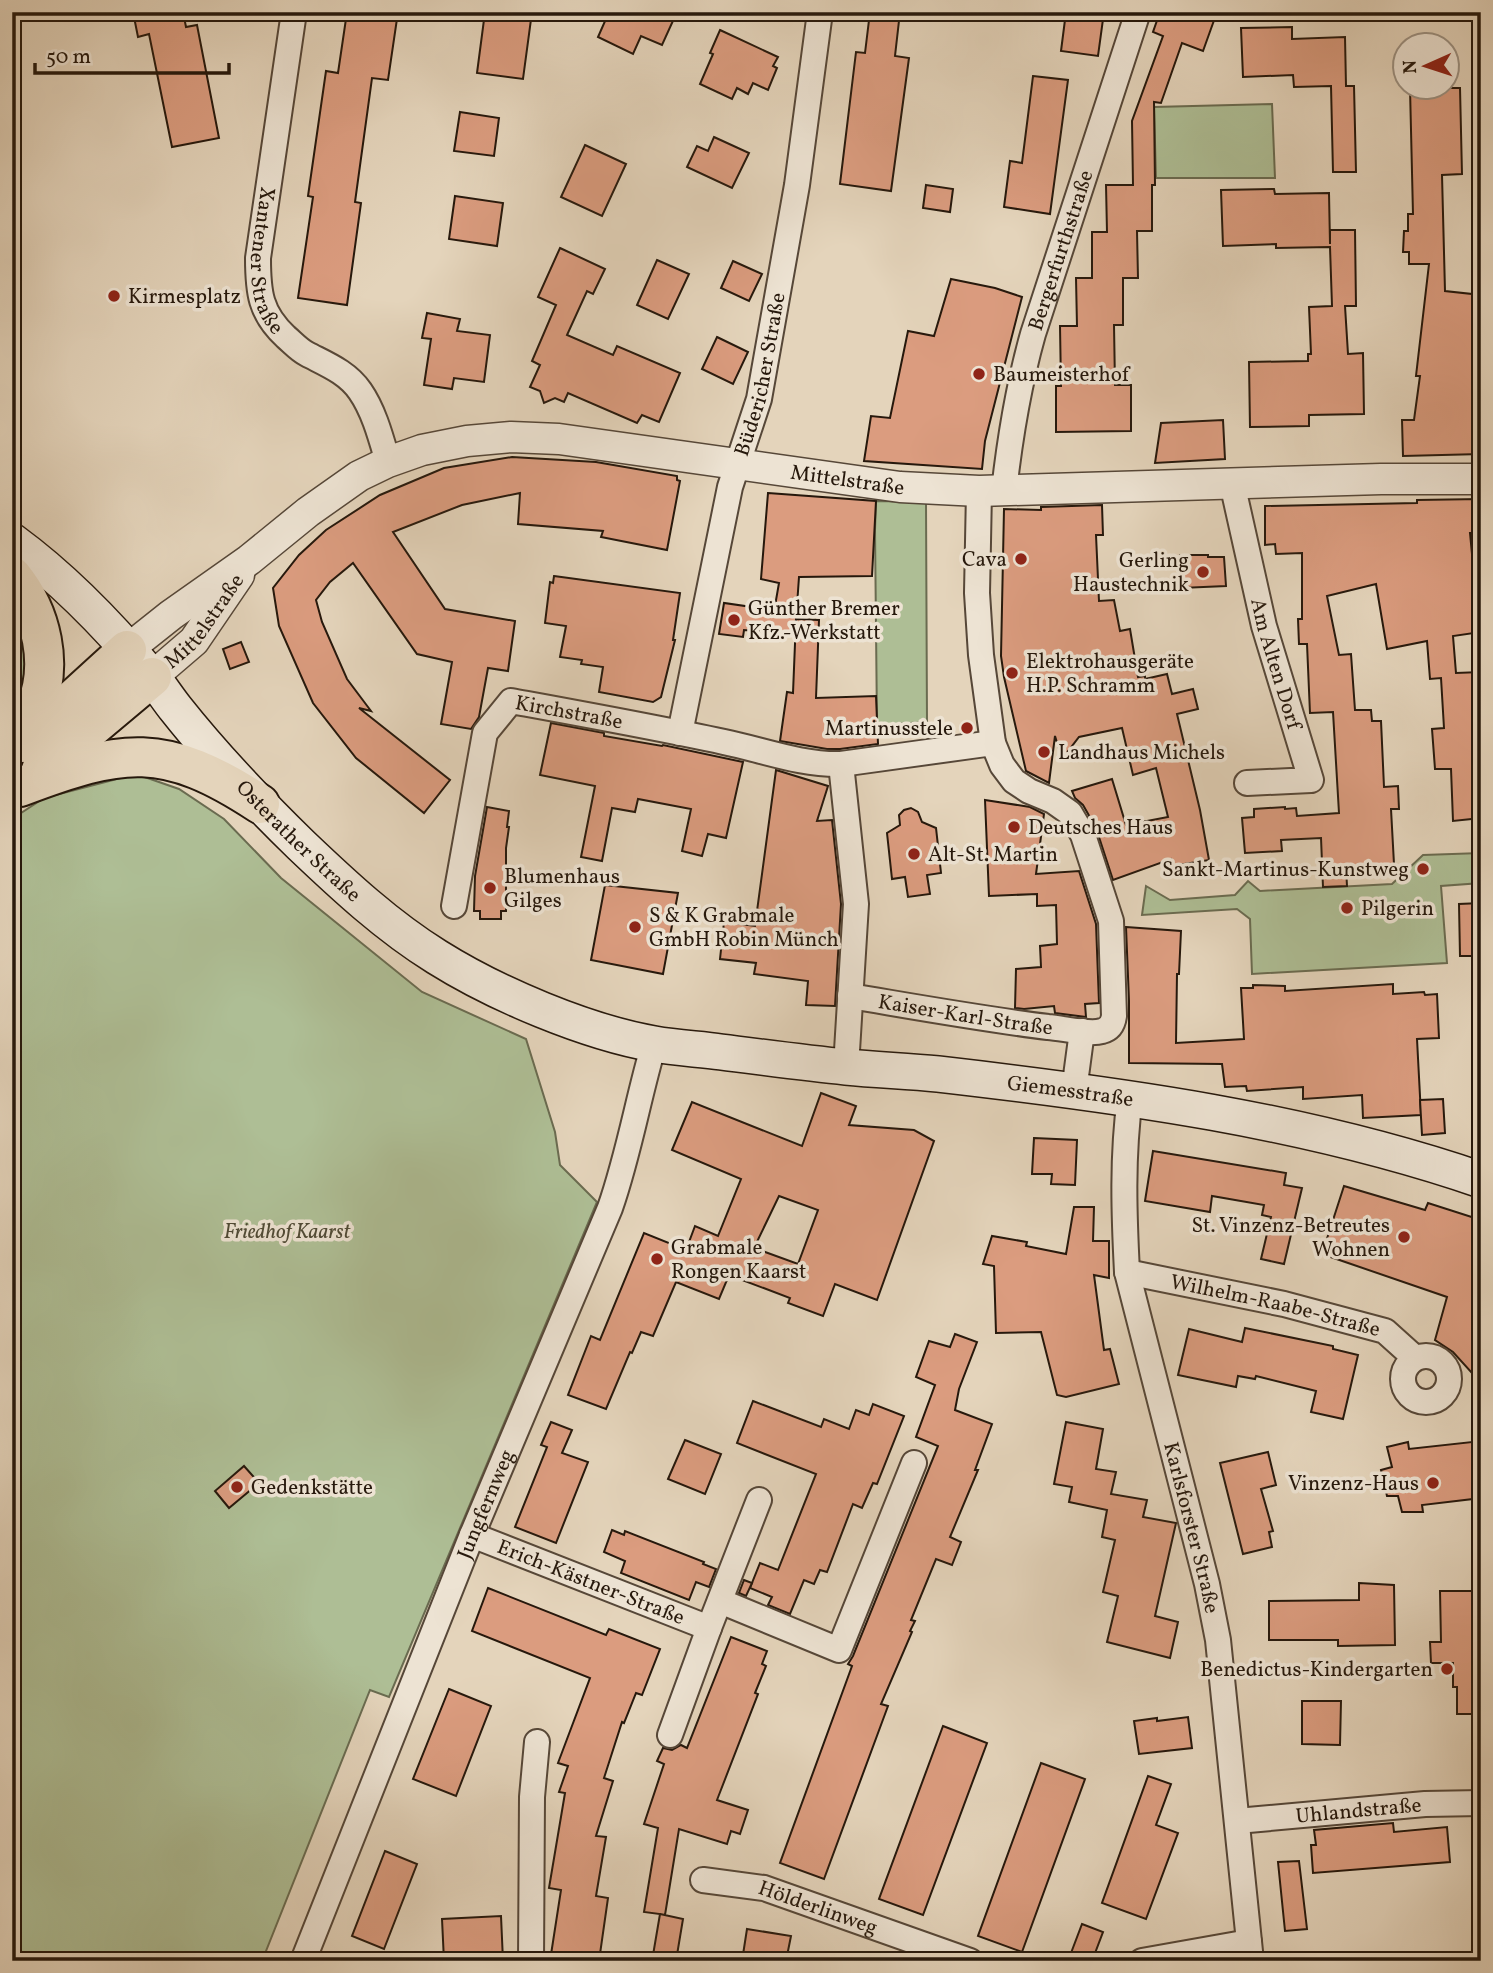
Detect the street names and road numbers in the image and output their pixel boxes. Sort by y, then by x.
street label: Bergerfurthstraße [1022,167,1101,335]
street label: Xantener Straße [241,185,290,341]
street label: Büdericher Straße [728,290,794,460]
street label: Mittelstraße [789,459,906,503]
street label: Mittelstraße [158,568,252,676]
street label: Am Alten Dorf [1242,596,1308,735]
street label: Kirchstraße [513,689,625,737]
street label: Osterather Straße [229,774,367,910]
street label: Kaiser-Karl-Straße [876,988,1054,1043]
street label: Giemesstraße [1005,1069,1135,1115]
street label: Wilhelm-Raabe-Straße [1167,1268,1383,1345]
street label: Karlsforster Straße [1155,1439,1225,1616]
street label: Jungfernweg [451,1445,522,1564]
street label: Erich-Kästner-Straße [493,1533,689,1633]
street label: Uhlandstraße [1295,1791,1423,1832]
street label: Hölderlinweg [754,1874,881,1943]

